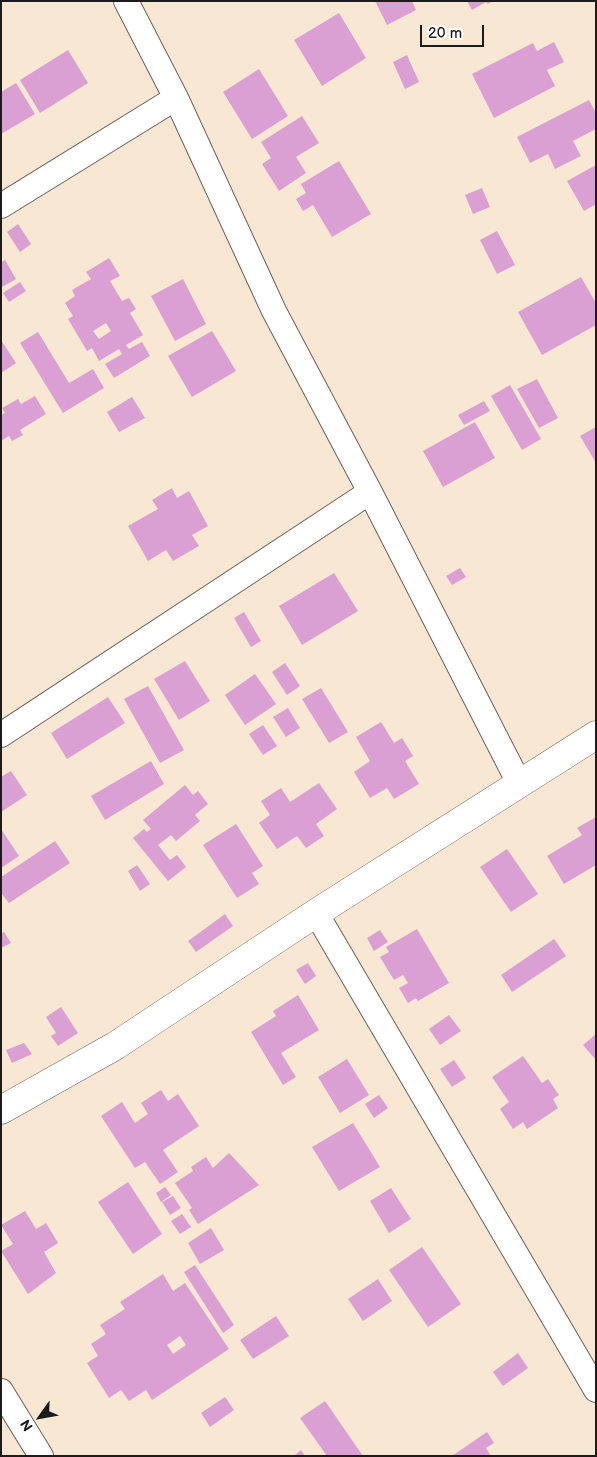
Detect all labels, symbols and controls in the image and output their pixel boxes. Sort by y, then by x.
scale bar [422,15,486,47]
text: 20 m [428,24,462,43]
north arrow [15,1392,65,1442]
text: N [17,1416,37,1434]

